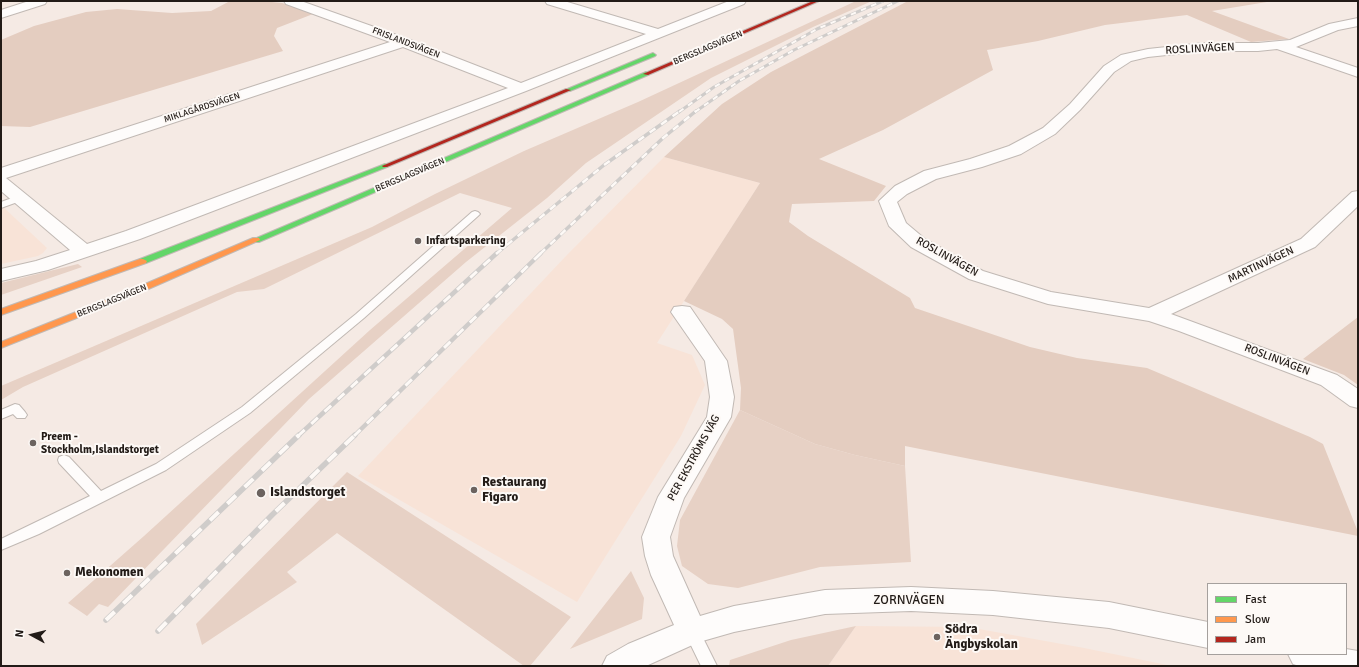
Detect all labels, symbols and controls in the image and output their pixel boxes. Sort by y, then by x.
street label: FRISLANDSVÄGEN [371,25,441,61]
street label: BERGSLAGSVÄGEN [672,29,744,67]
street label: ROSLINVÄGEN [1165,41,1235,57]
street label: MIKLAGÅRDSVÄGEN [162,91,242,125]
street label: BERGSLAGSVÄGEN [374,156,446,194]
place label: Infartsparkering [426,234,506,248]
street label: ROSLINVÄGEN [914,234,980,280]
marker: Infartsparkering [413,236,423,246]
street label: MARTINVÄGEN [1226,244,1296,286]
street label: BERGSLAGSVÄGEN [76,282,148,320]
street label: ROSLINVÄGEN [1242,341,1312,379]
street label: PER EKSTRÖMS VÄG [665,413,723,503]
place label: Preem - Stockholm,Islandstorget [41,430,159,456]
marker: Preem - Stockholm,Islandstorget [28,438,38,448]
place label: Restaurang Figaro [482,475,546,506]
place label: Islandstorget [270,485,345,501]
marker: Restaurang Figaro [469,485,479,495]
marker: Islandstorget [255,487,267,499]
place label: Mekonomen [75,565,144,581]
marker: Mekonomen [62,568,72,578]
legend [1207,583,1347,655]
text: Fast [1245,592,1266,607]
street label: ZORNVÄGEN [873,593,945,609]
text: Slow [1245,612,1270,627]
north arrow [12,615,52,655]
place label: Södra Ängbyskolan [945,622,1018,653]
text: N [13,629,27,638]
marker: Södra Ängbyskolan [932,632,942,642]
text: Jam [1245,632,1266,647]

